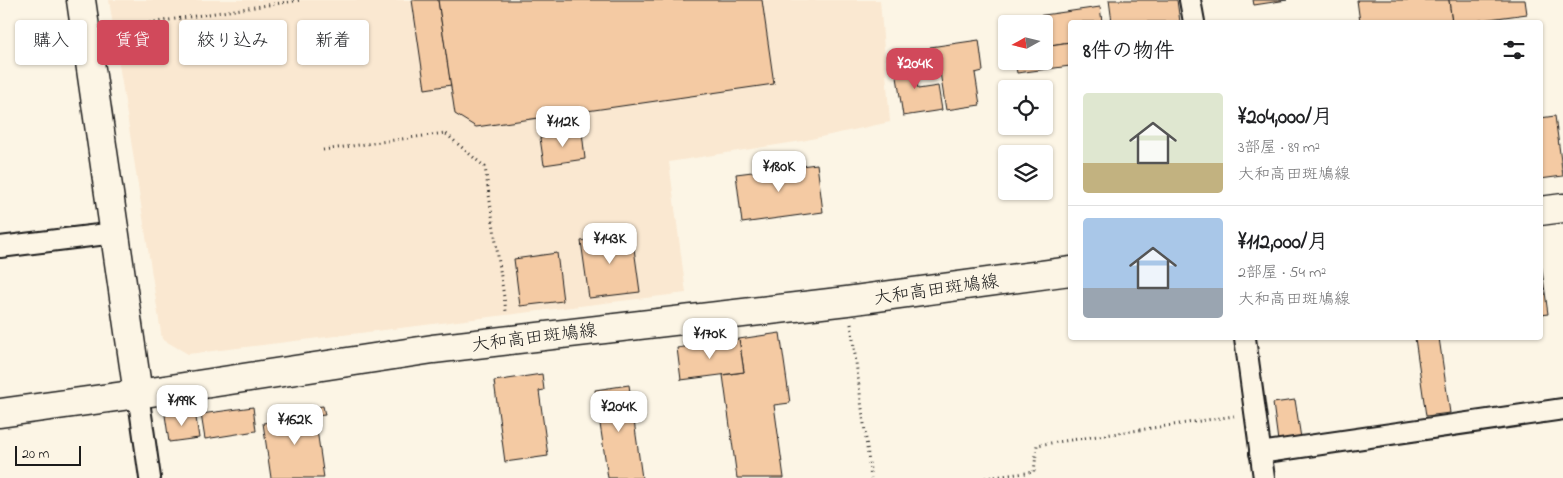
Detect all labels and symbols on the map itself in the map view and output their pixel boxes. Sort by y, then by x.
north arrow [998,15,1052,70]
pin: ¥204K [880,48,950,90]
pin: ¥112K [528,106,598,148]
pin: ¥180K [744,150,814,193]
pin: ¥143K [575,222,645,265]
street label: 大和高田斑鳩線 [872,269,1000,313]
street label: 大和高田斑鳩線 [470,318,598,360]
pin: ¥170K [675,318,745,360]
pin: ¥199K [147,384,217,427]
pin: ¥204K [584,390,654,433]
pin: ¥162K [260,404,330,446]
scale bar [15,443,81,466]

